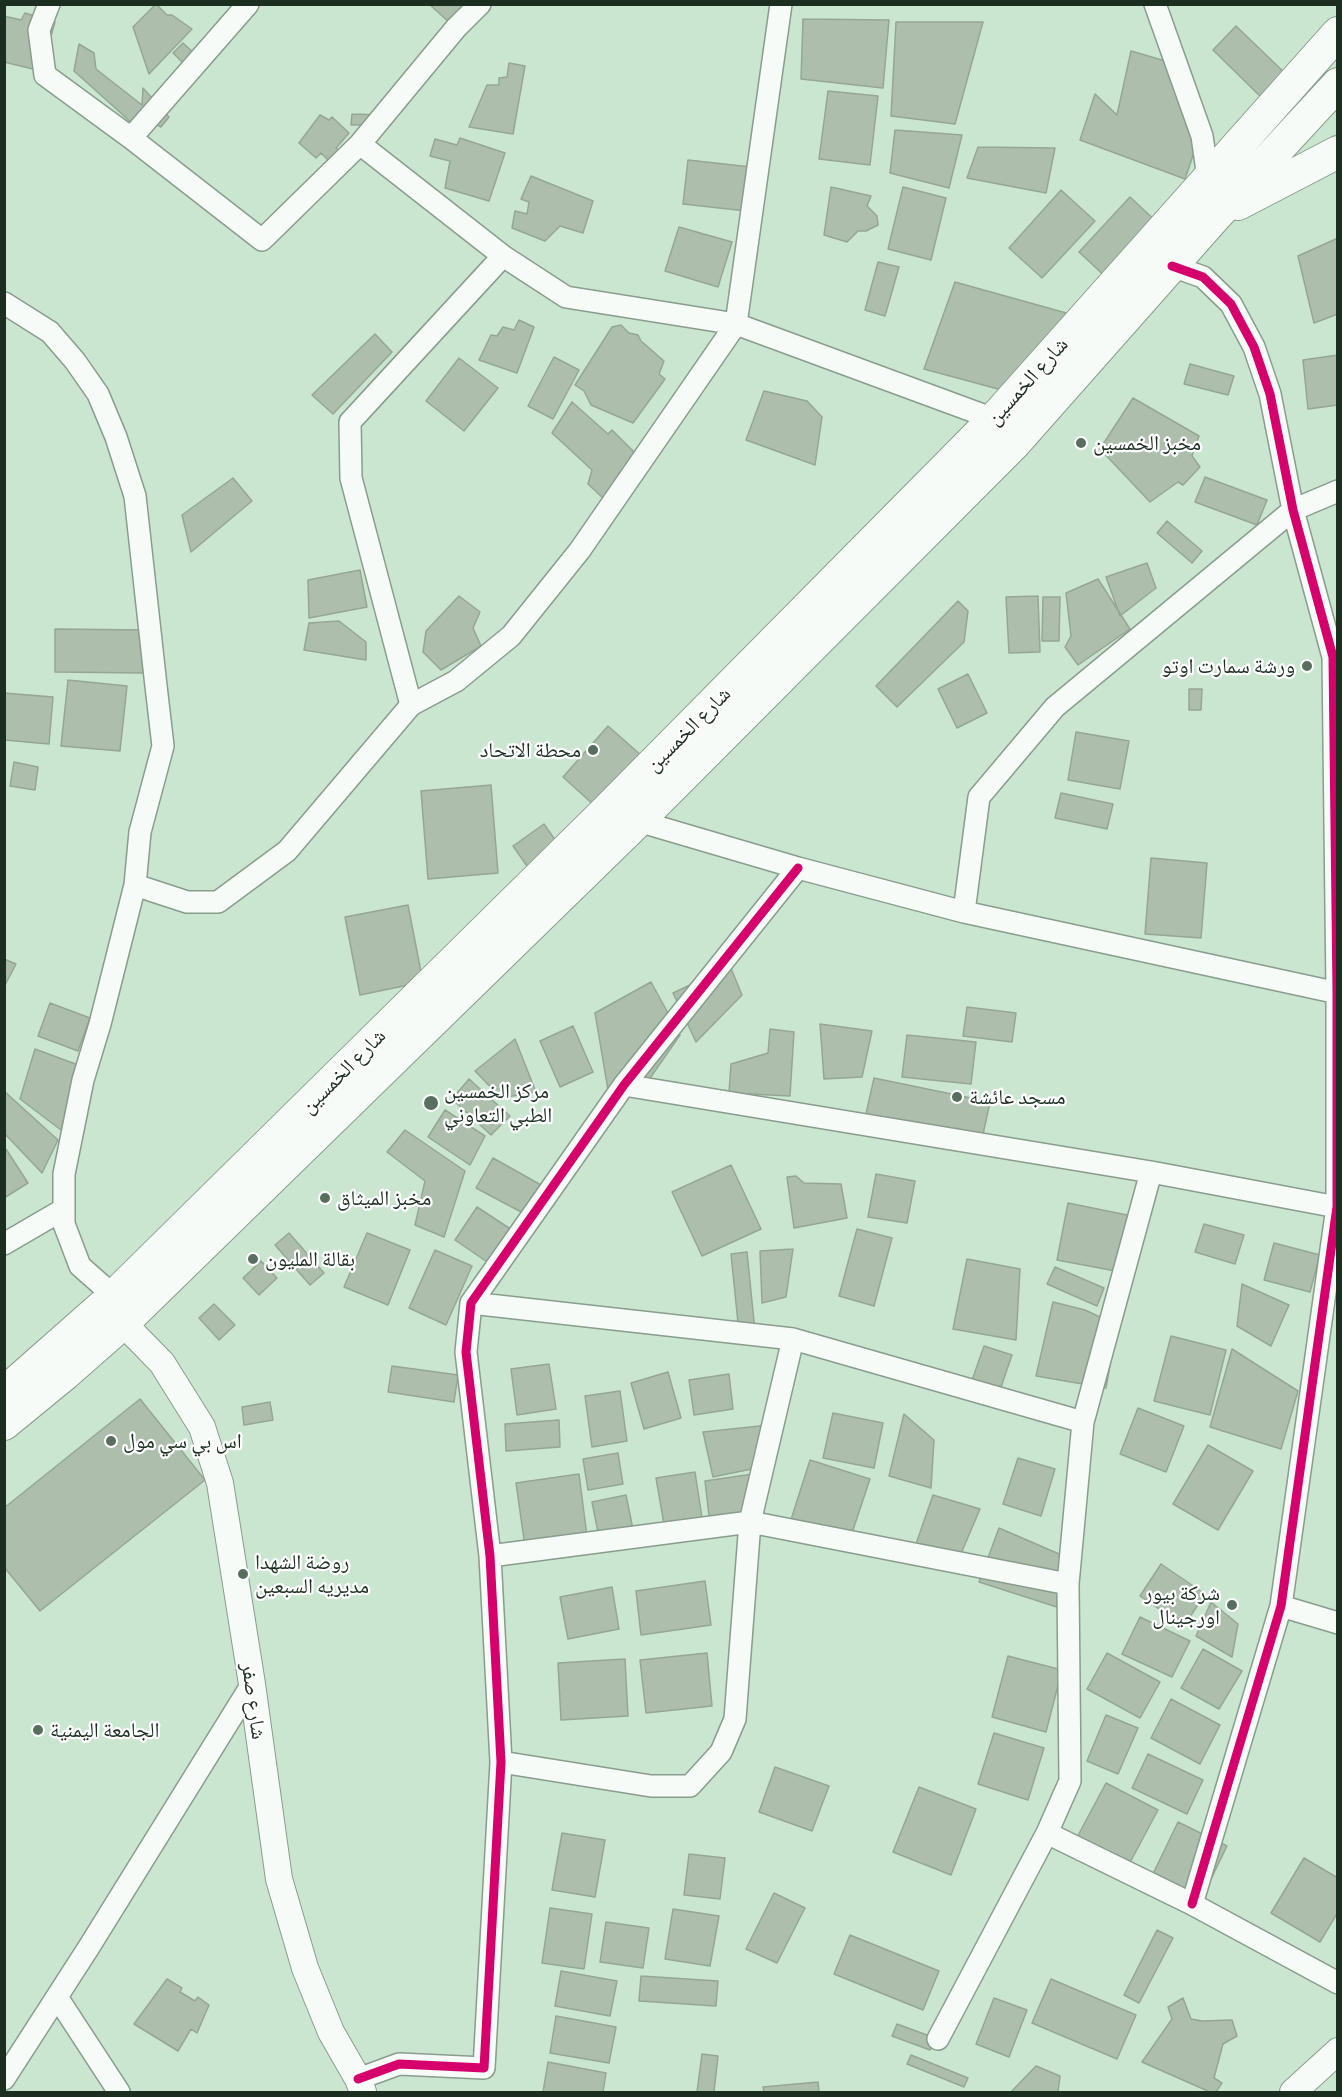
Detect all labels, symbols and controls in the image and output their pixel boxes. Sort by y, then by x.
street label: شارع الخمسين [981,332,1073,430]
place label: مخبز الخمسين [1093,430,1201,456]
marker: مخبز الخمسين [1074,436,1088,450]
place label: ورشة سمارت اوتو [1162,653,1295,679]
marker: ورشة سمارت اوتو [1300,659,1314,673]
street label: شارع الخمسين [640,681,736,777]
place label: محطة الاتحاد [480,737,581,763]
marker: محطة الاتحاد [586,743,600,757]
street label: شارع الخمسين [295,1023,391,1119]
place label: مركز الخمسين الطبي التعاوني [444,1078,552,1128]
place label: مسجد عائشة [969,1084,1066,1110]
marker: مسجد عائشة [950,1090,964,1104]
marker: مركز الخمسين الطبي التعاوني [422,1094,440,1112]
place label: مخبز الميثاق [337,1185,431,1211]
marker: مخبز الميثاق [318,1191,332,1205]
place label: بقالة المليون [265,1246,355,1272]
marker: بقالة المليون [246,1252,260,1266]
place label: اس بي سي مول [123,1428,242,1454]
marker: اس بي سي مول [104,1434,118,1448]
place label: روضة الشهدا مديريه السبعين [255,1549,369,1599]
marker: روضة الشهدا مديريه السبعين [236,1567,250,1581]
place label: شركة بيور اورجينال [1144,1580,1220,1630]
marker: شركة بيور اورجينال [1225,1598,1239,1612]
street label: شارع صفر [236,1661,272,1741]
place label: الجامعة اليمنية [50,1717,159,1743]
marker: الجامعة اليمنية [31,1723,45,1737]

